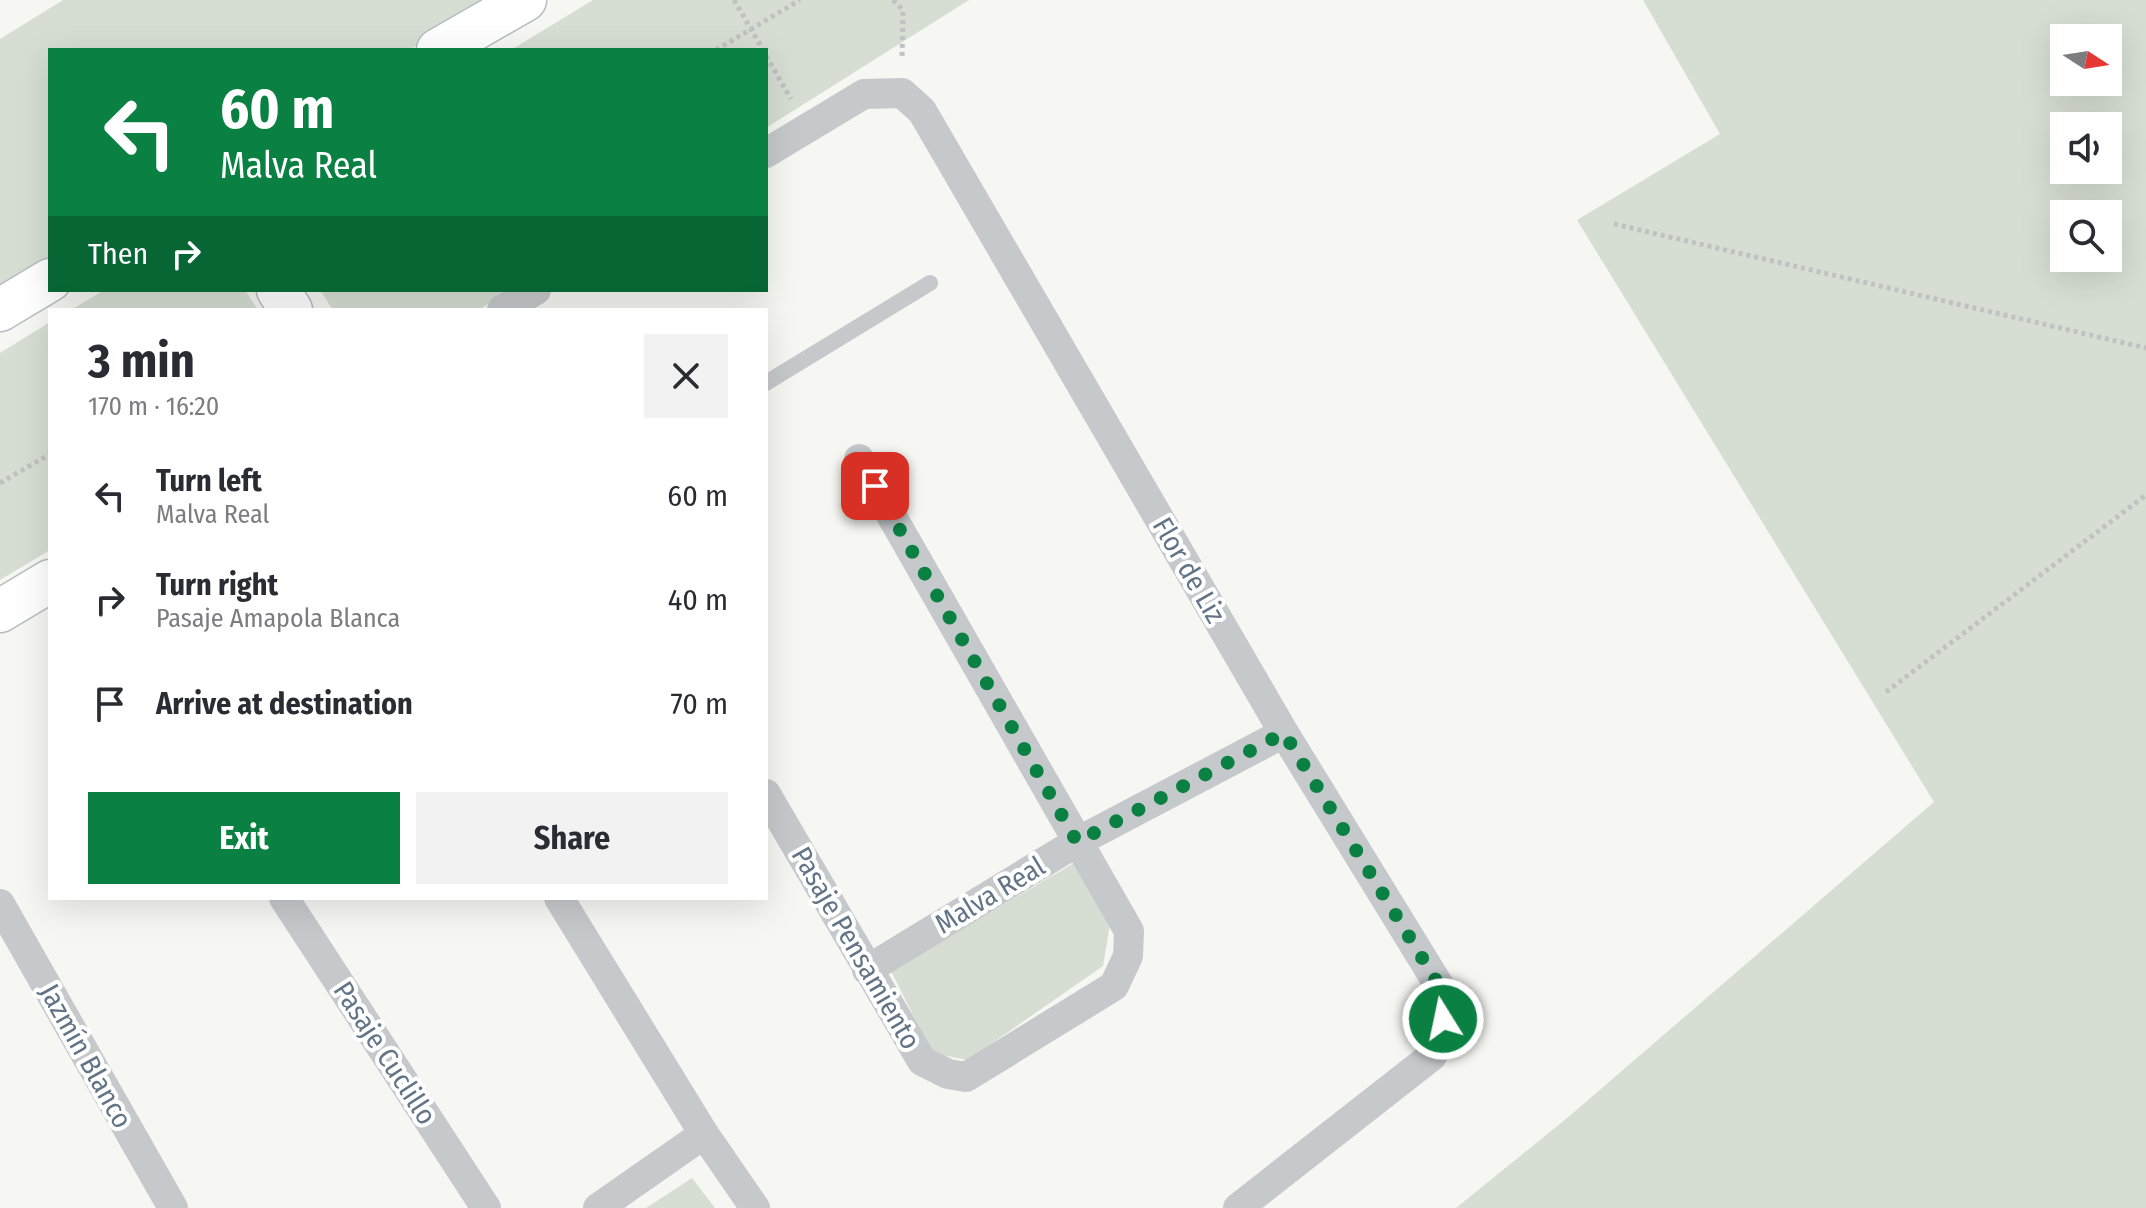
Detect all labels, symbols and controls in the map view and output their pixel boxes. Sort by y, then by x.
north arrow [2050,24,2122,96]
map controls [2050,24,2122,272]
text: 60 m [220,76,334,143]
icon: left [88,80,192,184]
button: sound [2050,112,2122,184]
text: Malva Real [220,144,377,188]
button: search [2050,200,2122,272]
icon: right [164,232,208,276]
text: Then [88,236,148,272]
text: 3 min [88,332,195,390]
button: close [644,334,728,418]
text: 170 m · 16:20 [88,391,219,422]
pin [841,452,909,520]
text: Turn left [156,463,262,499]
icon: arrive [853,464,897,508]
icon: left [88,474,132,518]
text: 60 m [667,478,728,514]
text: Malva Real [156,499,269,530]
street label: Flor de Liz [1146,511,1232,629]
text: Turn right [156,567,278,603]
icon: right [88,578,132,622]
text: 40 m [668,582,728,618]
text: Pasaje Amapola Blanca [156,603,400,634]
icon: arrive [88,682,132,726]
text: Arrive at destination [156,686,413,722]
text: 70 m [670,686,728,722]
button: Exit [88,792,400,884]
button: Share [416,792,728,884]
street label: Pasaje Pensamiento [785,841,927,1055]
street label: Malva Real [929,849,1051,941]
street label: Pasaje Cuclillo [327,975,443,1131]
position arrow [1401,977,1485,1061]
street label: Jazmín Blanco [33,978,139,1134]

